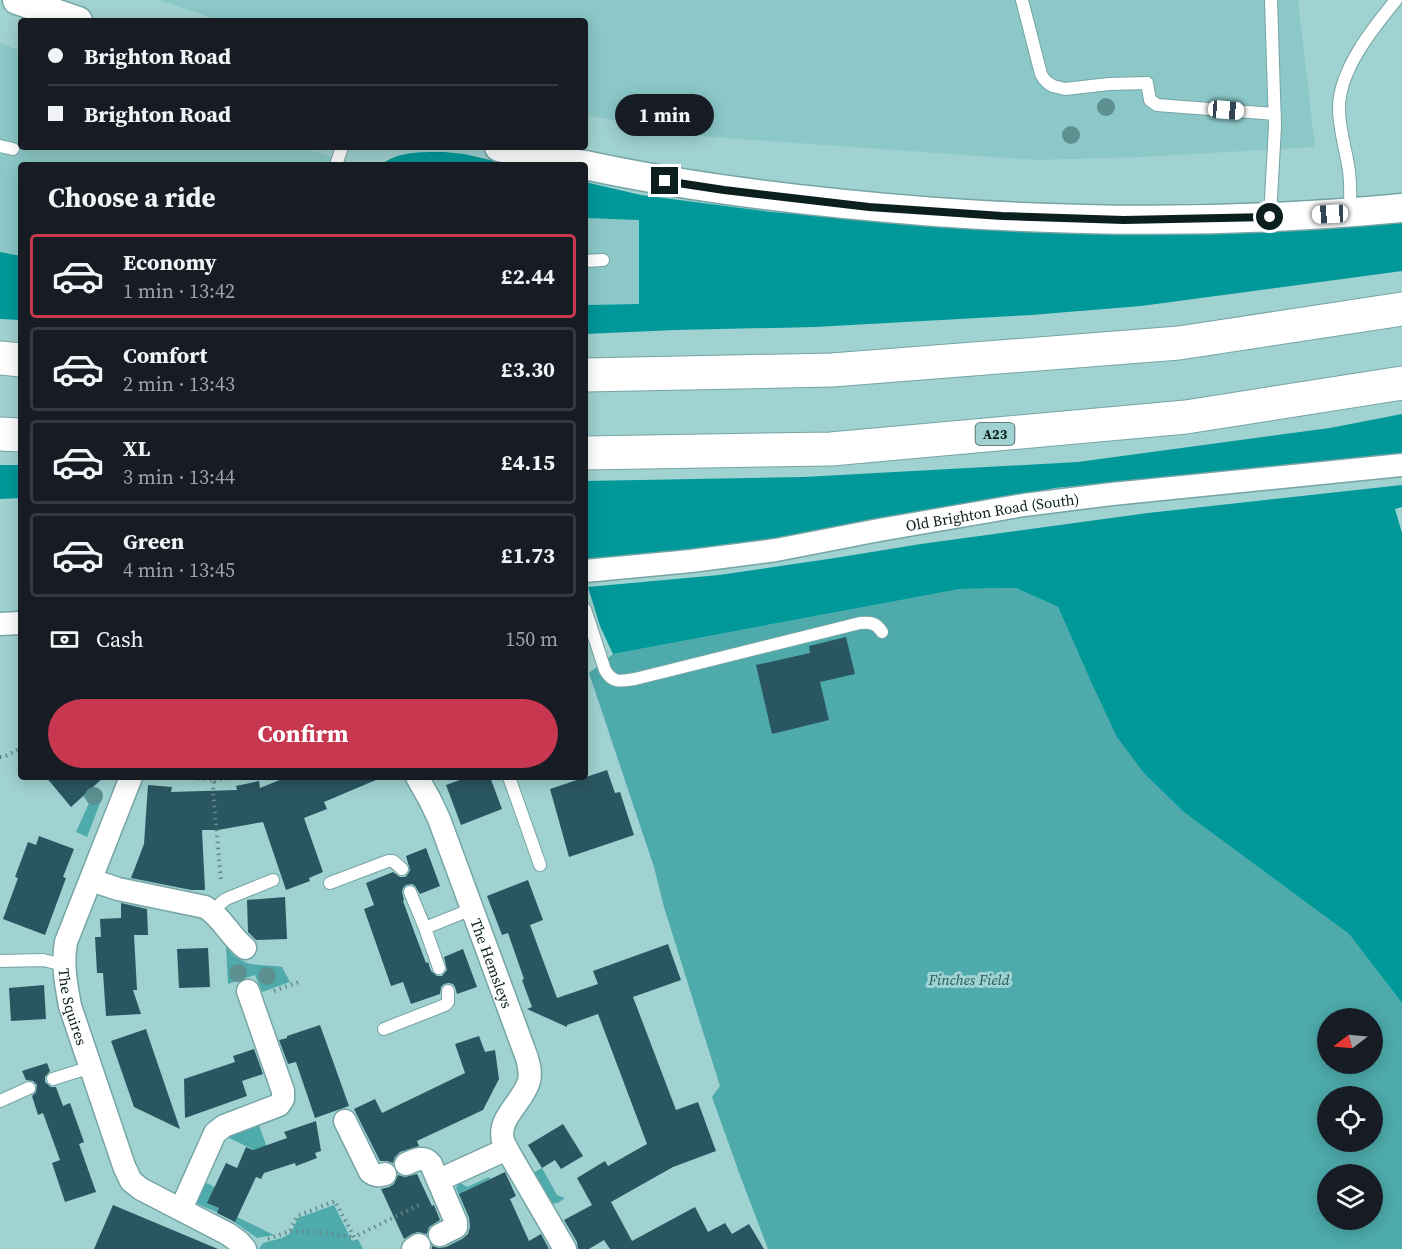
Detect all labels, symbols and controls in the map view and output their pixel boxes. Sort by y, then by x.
text: Brighton Road [84,41,231,71]
callout: 1 min [616,94,714,136]
text: Brighton Road [84,99,231,129]
car [1207,99,1245,121]
text: 1 min [639,101,690,129]
route end [651,167,678,194]
text: Choose a ride [48,179,216,216]
route start [1256,203,1283,230]
car [1312,204,1348,224]
text: Economy [123,247,217,277]
icon: car [51,249,105,303]
text: £2.44 [501,261,555,291]
text: 1 min · 13:42 [123,277,235,305]
text: Comfort [123,340,207,370]
icon: car [51,342,105,396]
text: £3.30 [501,354,555,384]
text: 2 min · 13:43 [123,370,235,398]
road number: A23 [976,423,1014,445]
text: XL [123,433,150,463]
icon: car [51,435,105,489]
text: £4.15 [501,447,555,477]
text: 3 min · 13:44 [123,463,235,491]
street label: Old Brighton Road (South) [904,488,1080,536]
text: Green [123,526,184,556]
icon: car [51,528,105,582]
text: £1.73 [501,540,555,570]
text: 4 min · 13:45 [123,556,235,584]
icon: cash [48,623,81,656]
text: Cash [96,624,144,654]
text: 150 m [505,625,558,653]
button: Confirm [48,699,558,768]
street label: The Hemsleys [466,915,518,1011]
street label: The Squires [54,967,93,1048]
park label: Finches Field [927,969,1010,990]
north arrow [1317,1008,1383,1074]
map controls [1317,1008,1383,1230]
button: locate [1317,1086,1383,1152]
button: layers [1317,1164,1383,1230]

